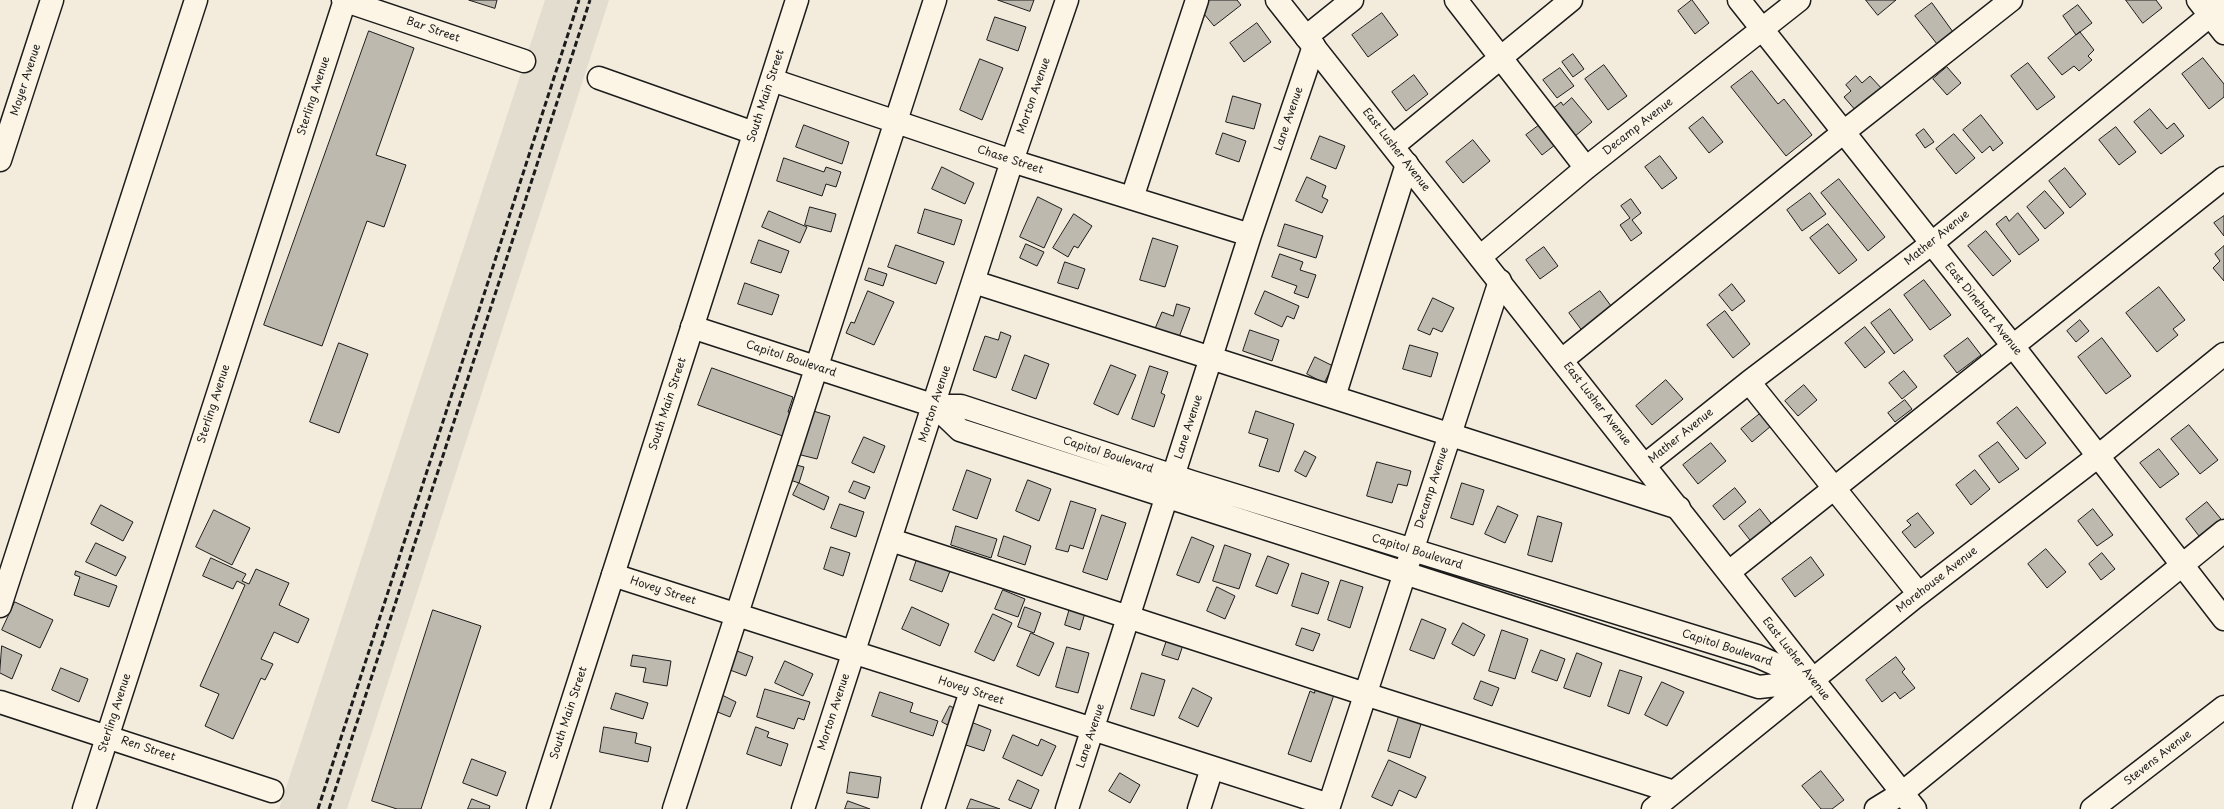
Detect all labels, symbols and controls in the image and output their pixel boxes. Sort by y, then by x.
street label: Bar Street [405,15,461,45]
street label: Moyer Avenue [8,42,44,118]
street label: South Main Street [745,48,787,144]
street label: Sterling Avenue [295,55,333,137]
street label: Morton Avenue [1015,56,1053,136]
street label: Lane Avenue [1272,85,1306,153]
street label: Decamp Avenue [1600,96,1676,158]
street label: East Lusher Avenue [1359,106,1433,194]
street label: Chase Street [975,143,1045,177]
street label: Mather Avenue [1902,208,1972,268]
street label: East Dinehart Avenue [1942,260,2024,358]
street label: Capitol Boulevard [744,338,838,380]
street label: South Main Street [647,356,689,452]
street label: East Lusher Avenue [1560,360,1634,448]
street label: Sterling Avenue [195,363,233,445]
street label: Morton Avenue [916,364,954,444]
street label: Lane Avenue [1172,393,1206,461]
street label: Mather Avenue [1646,406,1716,466]
street label: Capitol Boulevard [1061,434,1155,476]
street label: Decamp Avenue [1413,445,1451,531]
street label: Capitol Boulevard [1370,532,1464,572]
street label: Morehouse Avenue [1894,544,1980,616]
street label: Hovey Street [628,574,698,608]
street label: East Lusher Avenue [1759,615,1833,703]
street label: Capitol Boulevard [1680,627,1774,669]
street label: South Main Street [548,665,590,761]
street label: Sterling Avenue [96,672,134,754]
street label: Morton Avenue [815,672,853,752]
street label: Hovey Street [936,674,1006,708]
street label: Lane Avenue [1074,702,1108,770]
street label: Stevens Avenue [2122,728,2194,788]
street label: Ren Street [119,734,177,764]

